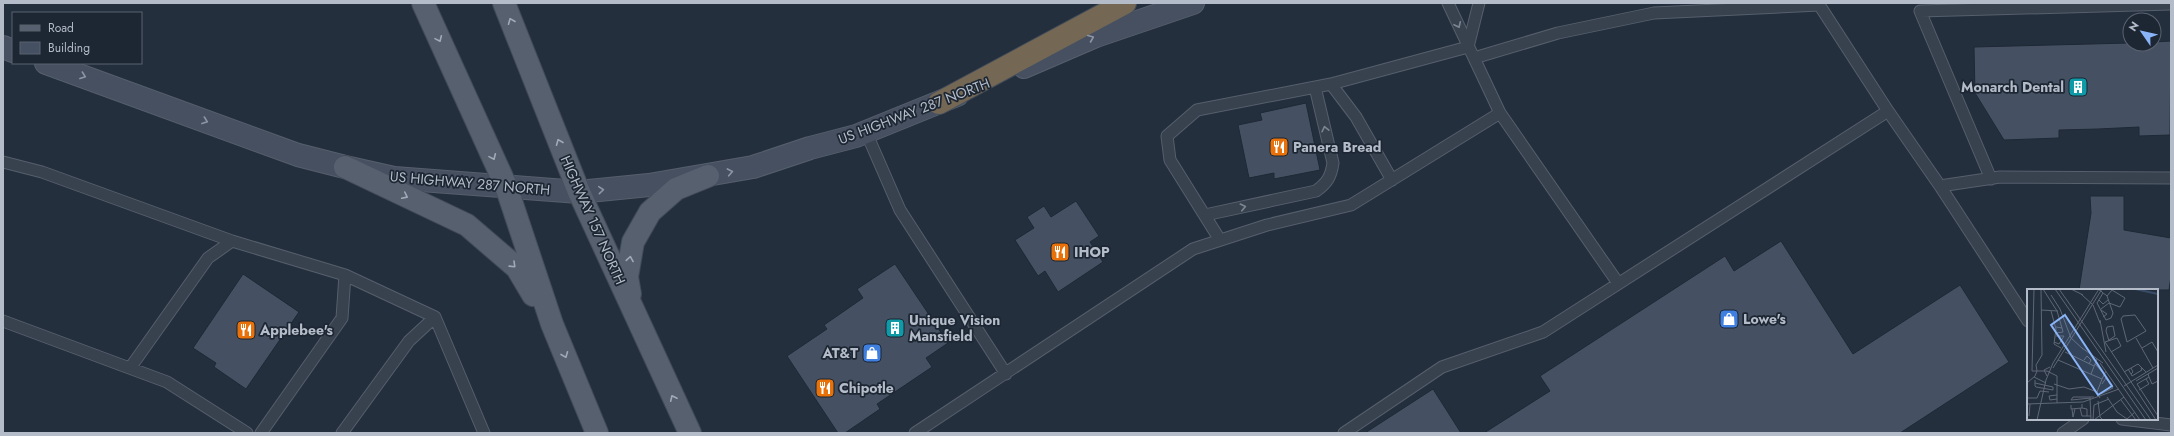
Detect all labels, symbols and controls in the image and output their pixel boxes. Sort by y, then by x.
legend [12,12,142,64]
north arrow [2122,12,2162,52]
one-way arrow [508,18,516,26]
text: N [2125,18,2143,35]
text: Road [48,19,74,37]
one-way arrow [1453,21,1461,28]
one-way arrow [434,34,442,42]
one-way arrow [1087,35,1094,43]
text: Building [48,39,90,57]
one-way arrow [79,72,86,80]
street label: US HIGHWAY 287 NORTH [835,73,993,149]
building icon: Monarch Dental [2067,76,2089,98]
place label: Monarch Dental [1961,77,2064,97]
one-way arrow [201,117,208,125]
one-way arrow [1322,126,1330,133]
restaurant icon: Panera Bread [1268,136,1290,158]
place label: Panera Bread [1293,137,1381,157]
one-way arrow [556,139,564,147]
street label: HIGHWAY 157 NORTH [556,152,630,288]
one-way arrow [488,153,496,160]
street label: US HIGHWAY 287 NORTH [389,166,551,200]
one-way arrow [726,168,733,176]
one-way arrow [598,185,604,194]
one-way arrow [400,191,408,199]
one-way arrow [1240,203,1246,211]
restaurant icon: IHOP [1049,241,1071,263]
place label: IHOP [1074,242,1110,262]
one-way arrow [625,256,634,262]
one-way arrow [508,261,516,268]
inset map [2027,289,2158,420]
shop icon: Lowe's [1718,308,1740,330]
place label: Lowe's [1743,309,1786,329]
place label: Unique Vision Mansfield [909,310,1000,346]
building icon: Unique Vision Mansfield [884,317,906,339]
restaurant icon: Applebee's [235,319,257,341]
place label: Applebee's [259,320,334,340]
shop icon: AT&T [861,342,883,364]
place label: AT&T [821,343,858,363]
one-way arrow [560,351,568,359]
restaurant icon: Chipotle [814,377,836,399]
place label: Chipotle [839,378,894,398]
one-way arrow [670,394,678,402]

